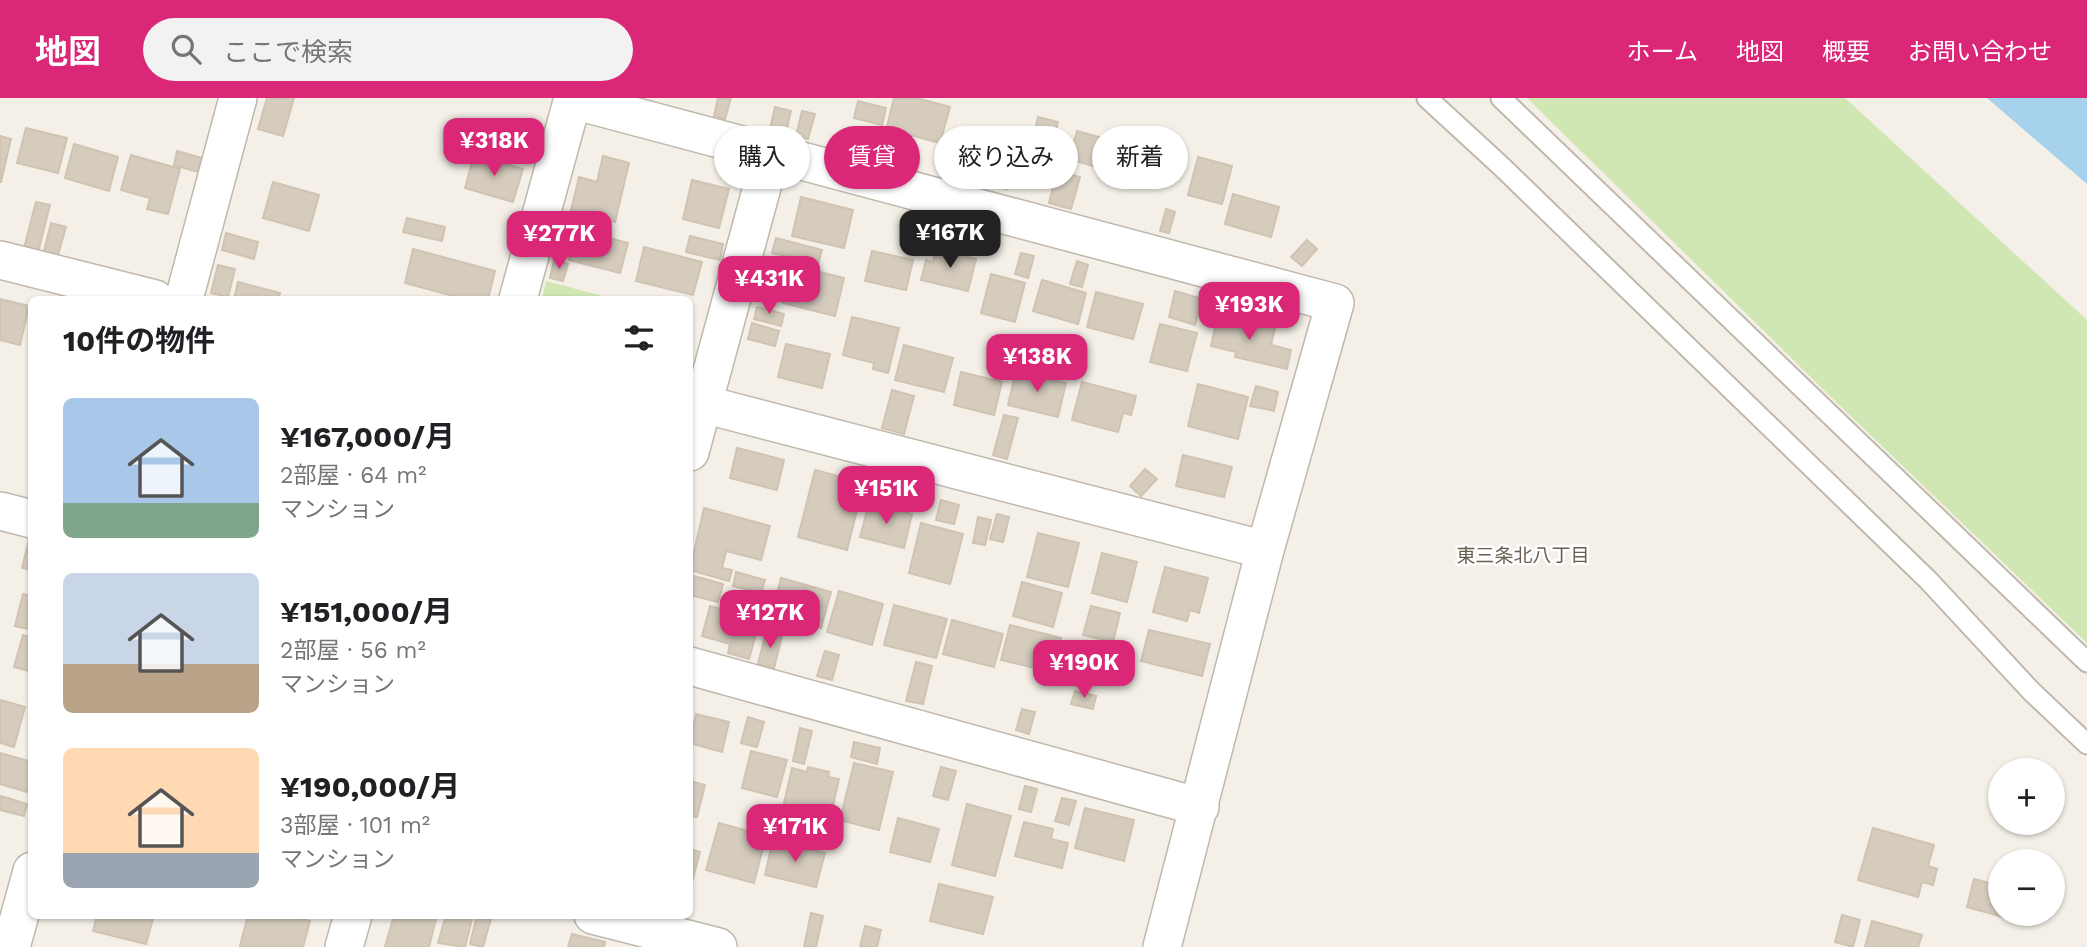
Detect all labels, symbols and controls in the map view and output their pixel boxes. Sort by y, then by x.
search box [143,18,633,81]
icon: search [167,30,205,68]
text: 地図 [35,32,101,71]
text: ここで検索 [223,37,353,67]
text: ホーム [1627,38,1698,66]
text: 地図 [1736,38,1784,66]
text: 概要 [1822,38,1870,66]
text: お問い合わせ [1908,38,2052,66]
pin: ¥318K [445,118,543,178]
chip: 購入 [714,126,810,189]
chip: 賃貸 [824,126,920,189]
chip: 絞り込み [934,126,1078,189]
chip: 新着 [1092,126,1188,189]
text: ¥318K [459,127,529,154]
pin: ¥167K [901,211,999,270]
pin: ¥277K [510,212,608,271]
text: ¥167K [916,219,984,246]
text: ¥277K [523,220,595,247]
pin: ¥431K [720,256,818,316]
text: ¥431K [734,265,804,292]
pin: ¥193K [1200,282,1298,342]
text: ¥193K [1215,291,1283,318]
icon: filters [620,319,658,357]
text: 10件の物件 [63,323,215,358]
pin: ¥138K [988,334,1086,394]
text: ¥138K [1002,343,1072,370]
text: ¥167,000/月 [280,419,455,454]
icon: home [119,426,203,510]
text: 2部屋 · 64 m² [280,462,427,489]
pin: ¥151K [837,466,935,526]
text: ¥151K [854,475,918,502]
text: マンション [280,496,395,523]
district label: 東三条北八丁目 [1456,544,1590,567]
pin: ¥127K [721,590,819,650]
text: ¥151,000/月 [280,594,453,629]
text: ¥127K [736,599,804,626]
icon: home [119,601,203,685]
text: 2部屋 · 56 m² [280,637,426,664]
pin: ¥190K [1035,640,1133,700]
text: ¥190K [1049,649,1119,676]
text: マンション [280,671,395,698]
map controls [1988,758,2065,926]
button: + [1988,758,2065,835]
text: ¥190,000/月 [280,769,460,804]
icon: home [119,776,203,860]
pin: ¥171K [746,804,844,864]
text: 3部屋 · 101 m² [280,812,430,839]
text: ¥171K [762,813,828,840]
text: マンション [280,846,395,873]
button: − [1988,849,2065,926]

